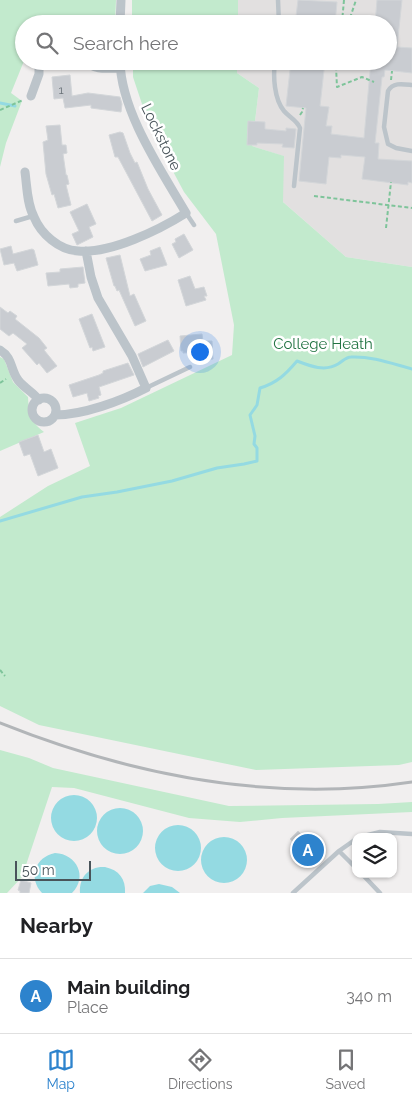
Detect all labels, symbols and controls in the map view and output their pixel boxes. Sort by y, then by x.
search box [15,15,397,70]
icon: search [33,29,61,57]
text: Search here [73,32,179,54]
house number: 1 [58,83,64,97]
street label: Lockstone [137,101,185,174]
park label: College Heath [273,335,373,353]
your location [187,339,213,365]
pin: A [292,831,324,869]
map controls [352,833,397,878]
button: layers [352,833,397,878]
scale bar [15,858,91,881]
text: 50 m [22,862,55,878]
text: Nearby [20,913,93,938]
text: Main building [67,976,190,998]
text: A [31,987,41,1006]
text: 340 m [346,987,392,1006]
text: Place [67,998,108,1017]
tab: Map [46,1046,75,1092]
tab: Directions [168,1046,233,1092]
tab: Saved [325,1046,366,1092]

